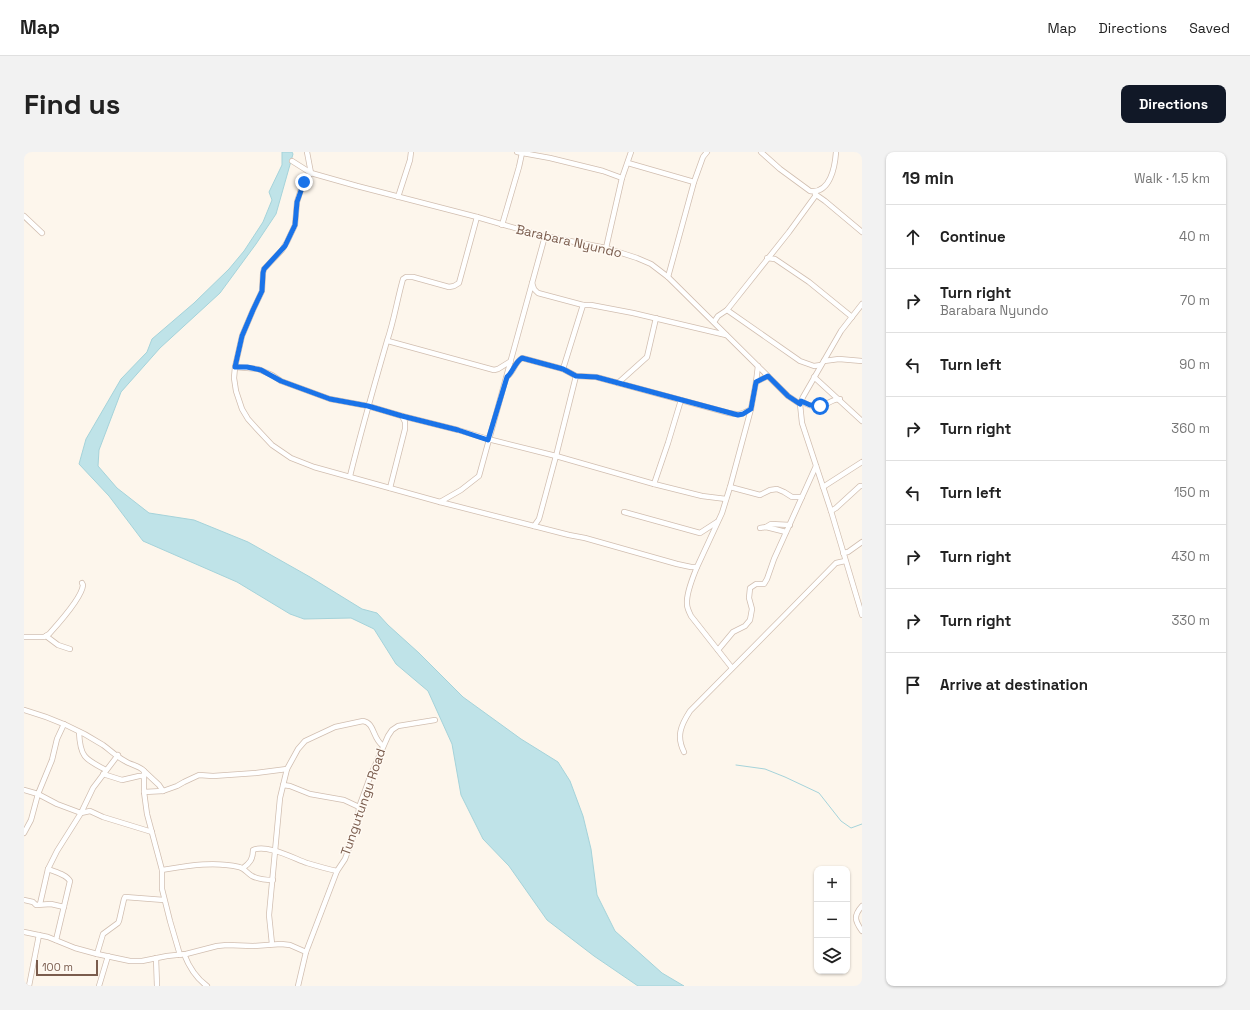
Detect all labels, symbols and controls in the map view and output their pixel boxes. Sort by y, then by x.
text: Map [20,15,60,40]
text: Map [1047,19,1077,37]
text: Directions [1099,19,1167,37]
text: Saved [1189,19,1230,37]
button: Directions [1121,85,1226,123]
text: Find us [24,86,121,122]
text: 19 min [902,167,954,189]
text: Walk · 1.5 km [1134,170,1210,187]
route end [295,173,313,191]
street label: Barabara Nyundo [514,221,624,261]
icon: ahead [902,226,924,248]
text: Continue [940,227,1006,246]
text: 40 m [1179,228,1210,245]
text: Turn right [940,283,1011,302]
icon: right [902,290,924,312]
text: 70 m [1180,292,1210,309]
text: Barabara Nyundo [940,302,1049,319]
icon: left [902,354,924,376]
text: Turn left [940,355,1002,374]
text: 90 m [1179,356,1210,373]
route start [811,397,829,415]
icon: right [902,418,924,440]
text: Turn right [940,419,1011,438]
text: 360 m [1171,420,1210,437]
icon: left [902,482,924,504]
text: Turn left [940,483,1002,502]
text: 150 m [1174,484,1210,501]
icon: right [902,546,924,568]
text: Turn right [940,547,1011,566]
text: 430 m [1171,548,1210,565]
icon: right [902,610,924,632]
text: Turn right [940,611,1011,630]
text: 330 m [1171,612,1210,629]
icon: arrive [902,674,924,696]
text: Arrive at destination [940,675,1088,694]
street label: Tungutungu Road [337,746,389,858]
map controls [814,866,850,974]
button: + [814,866,850,902]
button: − [814,902,850,938]
button: layers [814,938,850,974]
scale bar [36,958,98,977]
text: 100 m [42,960,73,974]

